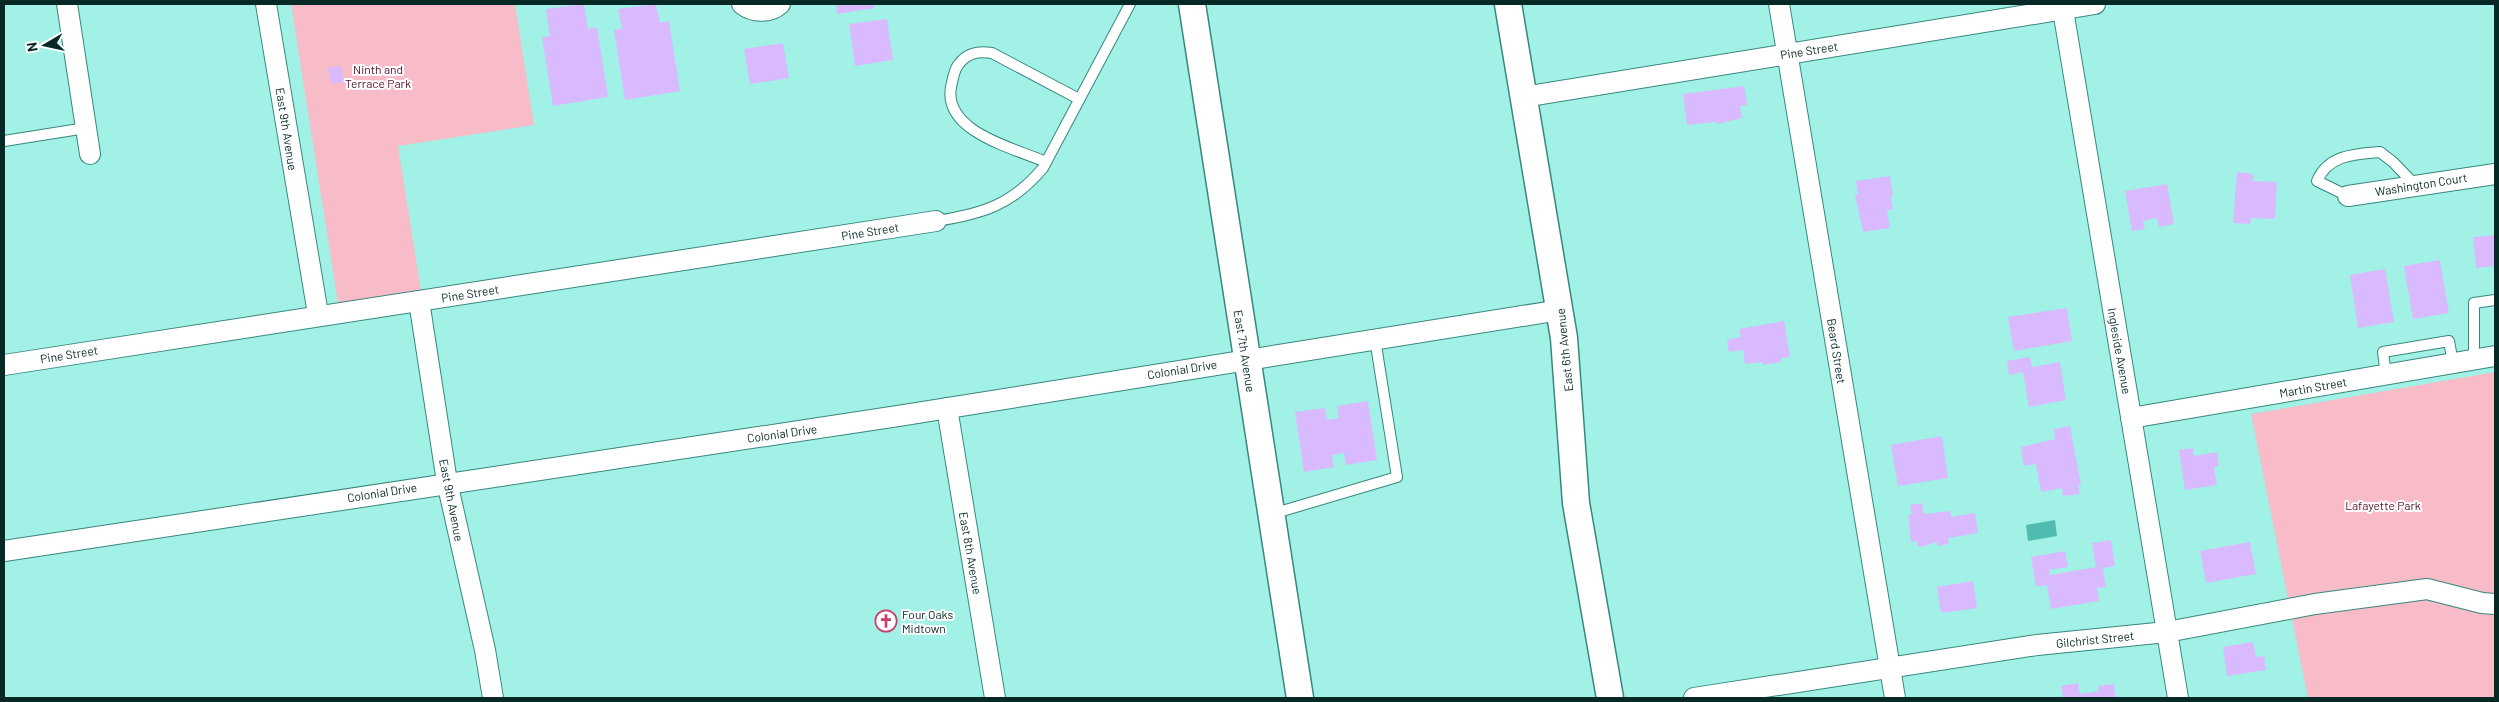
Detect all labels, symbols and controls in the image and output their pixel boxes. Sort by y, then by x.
north arrow [20,20,70,70]
street label: Pine Street [1779,39,1839,61]
text: N [23,41,41,53]
park label: Ninth and Terrace Park [345,62,411,90]
street label: East 9th Avenue [274,87,300,171]
street label: Washington Court [2374,170,2468,198]
street label: Pine Street [840,220,900,242]
street label: Pine Street [440,282,500,304]
street label: Ingleside Avenue [2106,307,2134,395]
street label: East 6th Avenue [1553,308,1575,392]
street label: East 7th Avenue [1232,309,1258,393]
street label: Beard Street [1825,317,1849,385]
street label: Pine Street [39,343,99,365]
street label: Colonial Drive [1146,357,1218,381]
street label: Martin Street [2278,374,2348,400]
street label: Colonial Drive [746,421,818,445]
street label: East 9th Avenue [437,458,467,542]
street label: Colonial Drive [346,480,418,504]
park label: Lafayette Park [2345,498,2421,512]
street label: East 8th Avenue [957,511,985,595]
place label: Four Oaks Midtown [902,607,954,635]
church icon: Four Oaks Midtown [874,609,898,633]
street label: Gilchrist Street [2055,628,2135,650]

